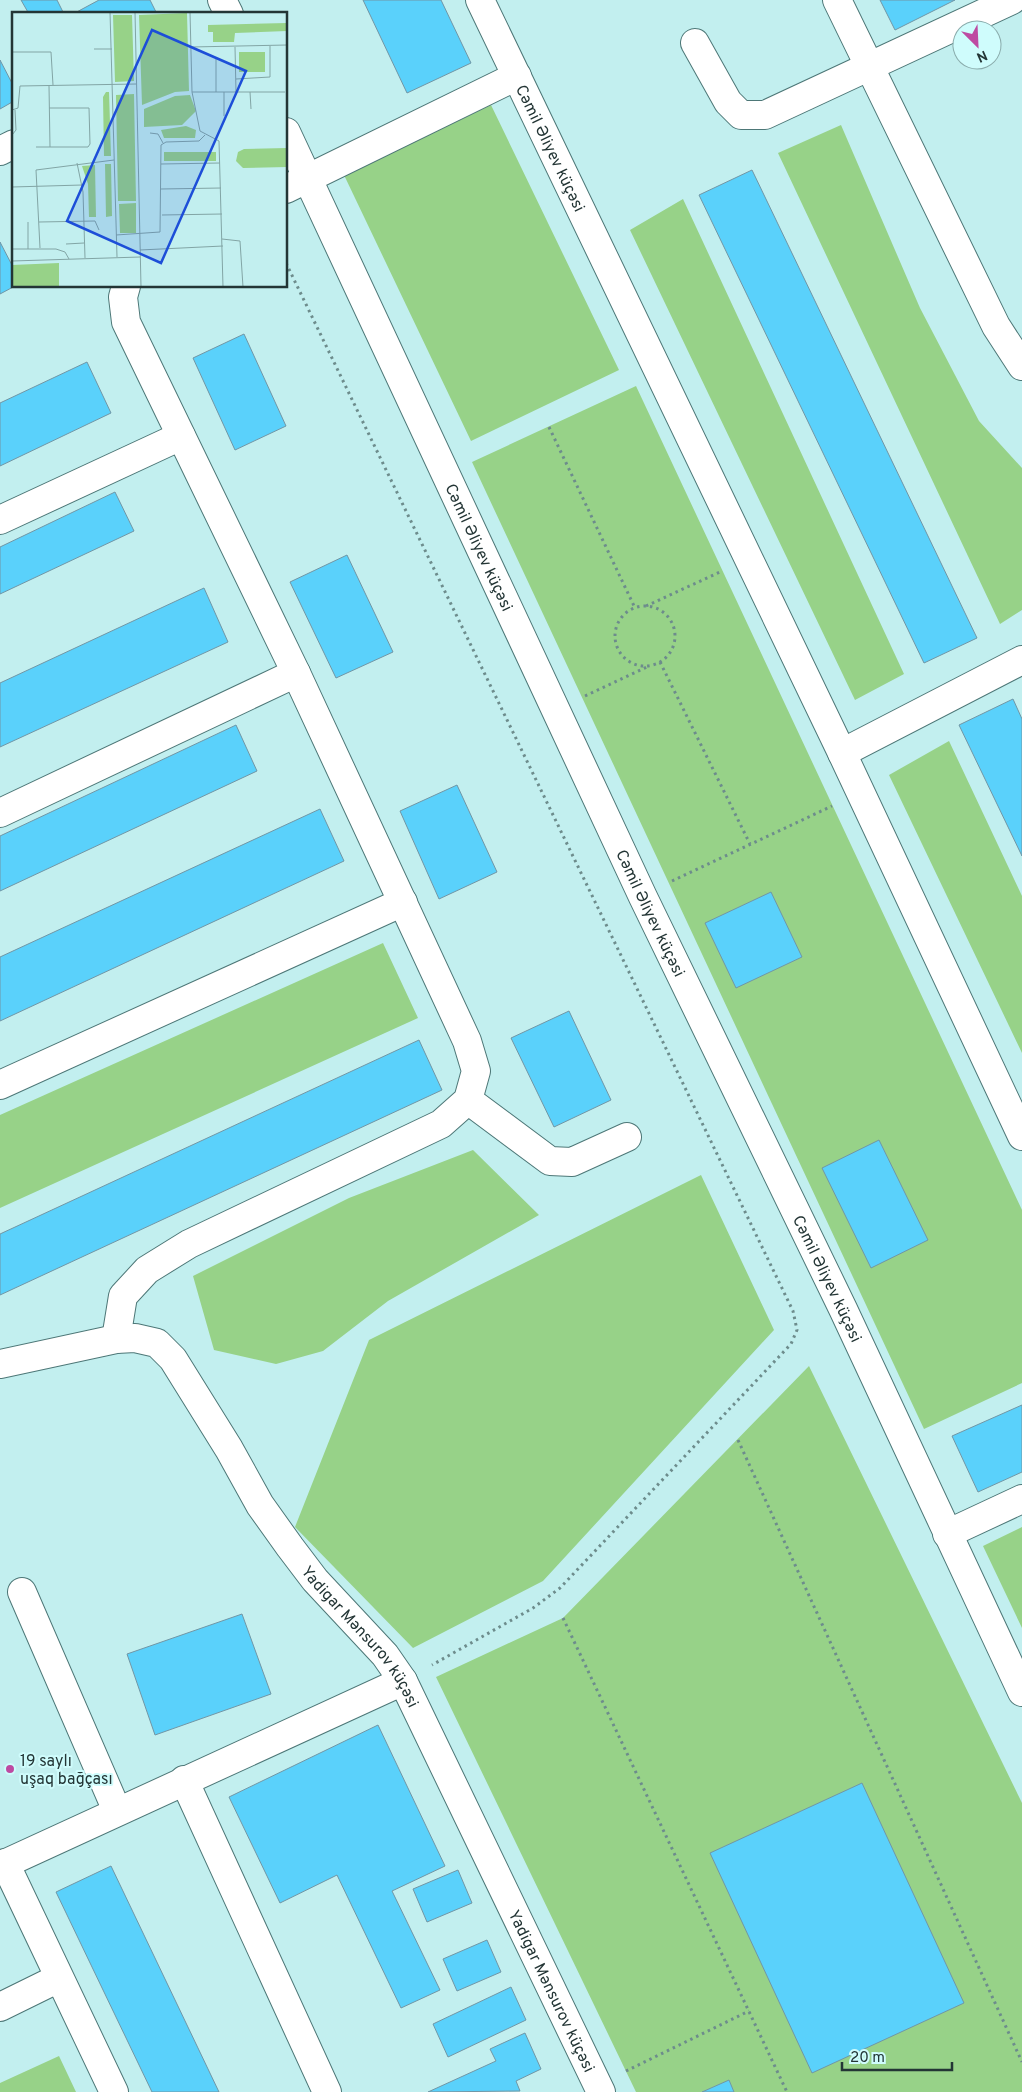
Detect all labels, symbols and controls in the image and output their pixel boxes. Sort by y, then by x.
inset map [12,12,288,288]
north arrow [952,20,1002,70]
text: N [974,46,990,65]
street label: Cəmil Əliyev küçəsi [510,82,588,216]
street label: Cəmil Əliyev küçəsi [439,481,516,615]
street label: Cəmil Əliyev küçəsi [610,847,688,981]
street label: Cəmil Əliyev küçəsi [787,1212,865,1346]
street label: Yadigar Mənsurov küçəsi [296,1563,422,1711]
place label: 19 saylı uşaq bağçası [20,1752,113,1790]
marker: 19 saylı uşaq bağçası [4,1763,16,1775]
street label: Yadigar Mənsurov küçəsi [503,1907,598,2076]
scale bar [842,2040,952,2072]
text: 20 m [850,2049,885,2068]

